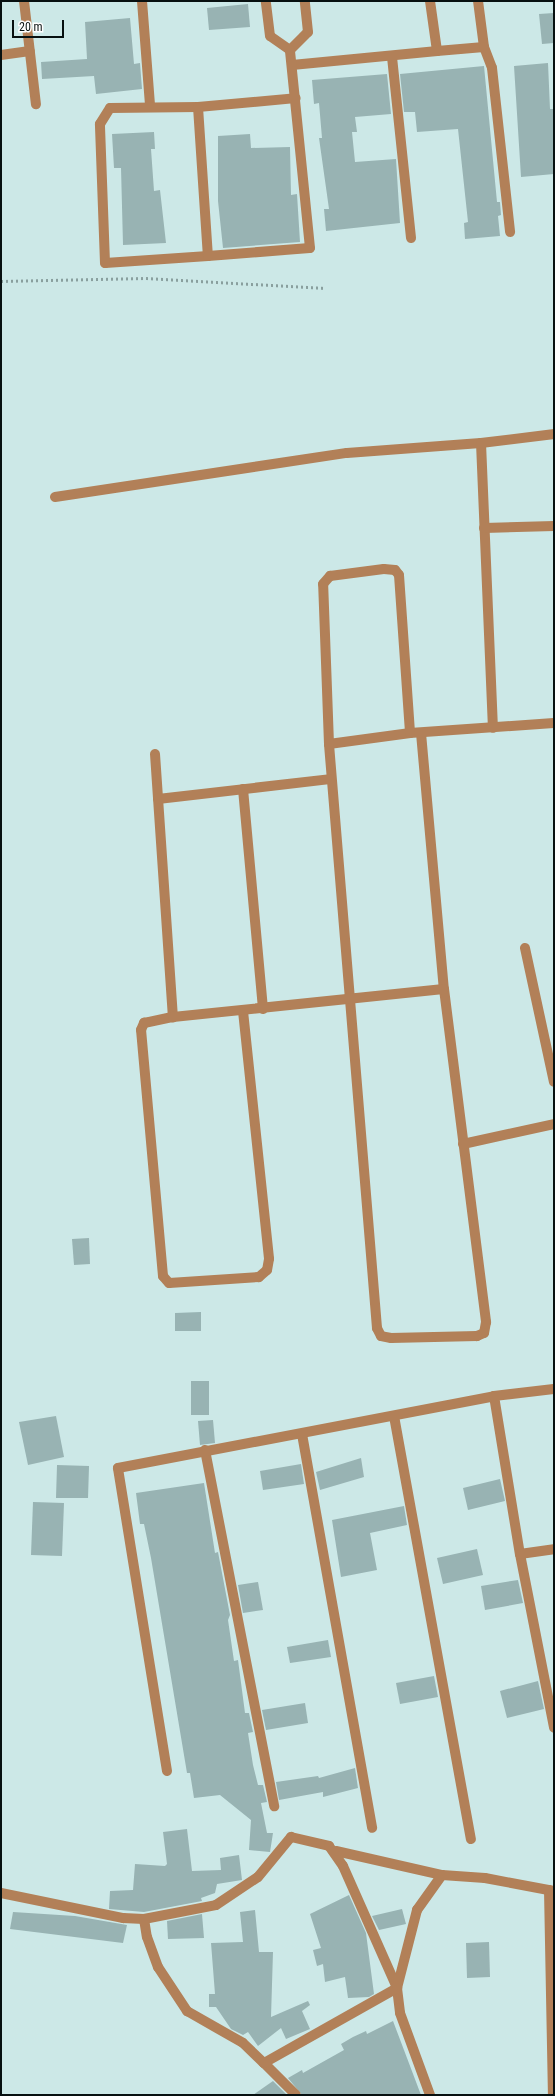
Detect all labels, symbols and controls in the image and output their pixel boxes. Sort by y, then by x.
scale bar [14,12,66,38]
text: 20 m [19,20,43,34]

